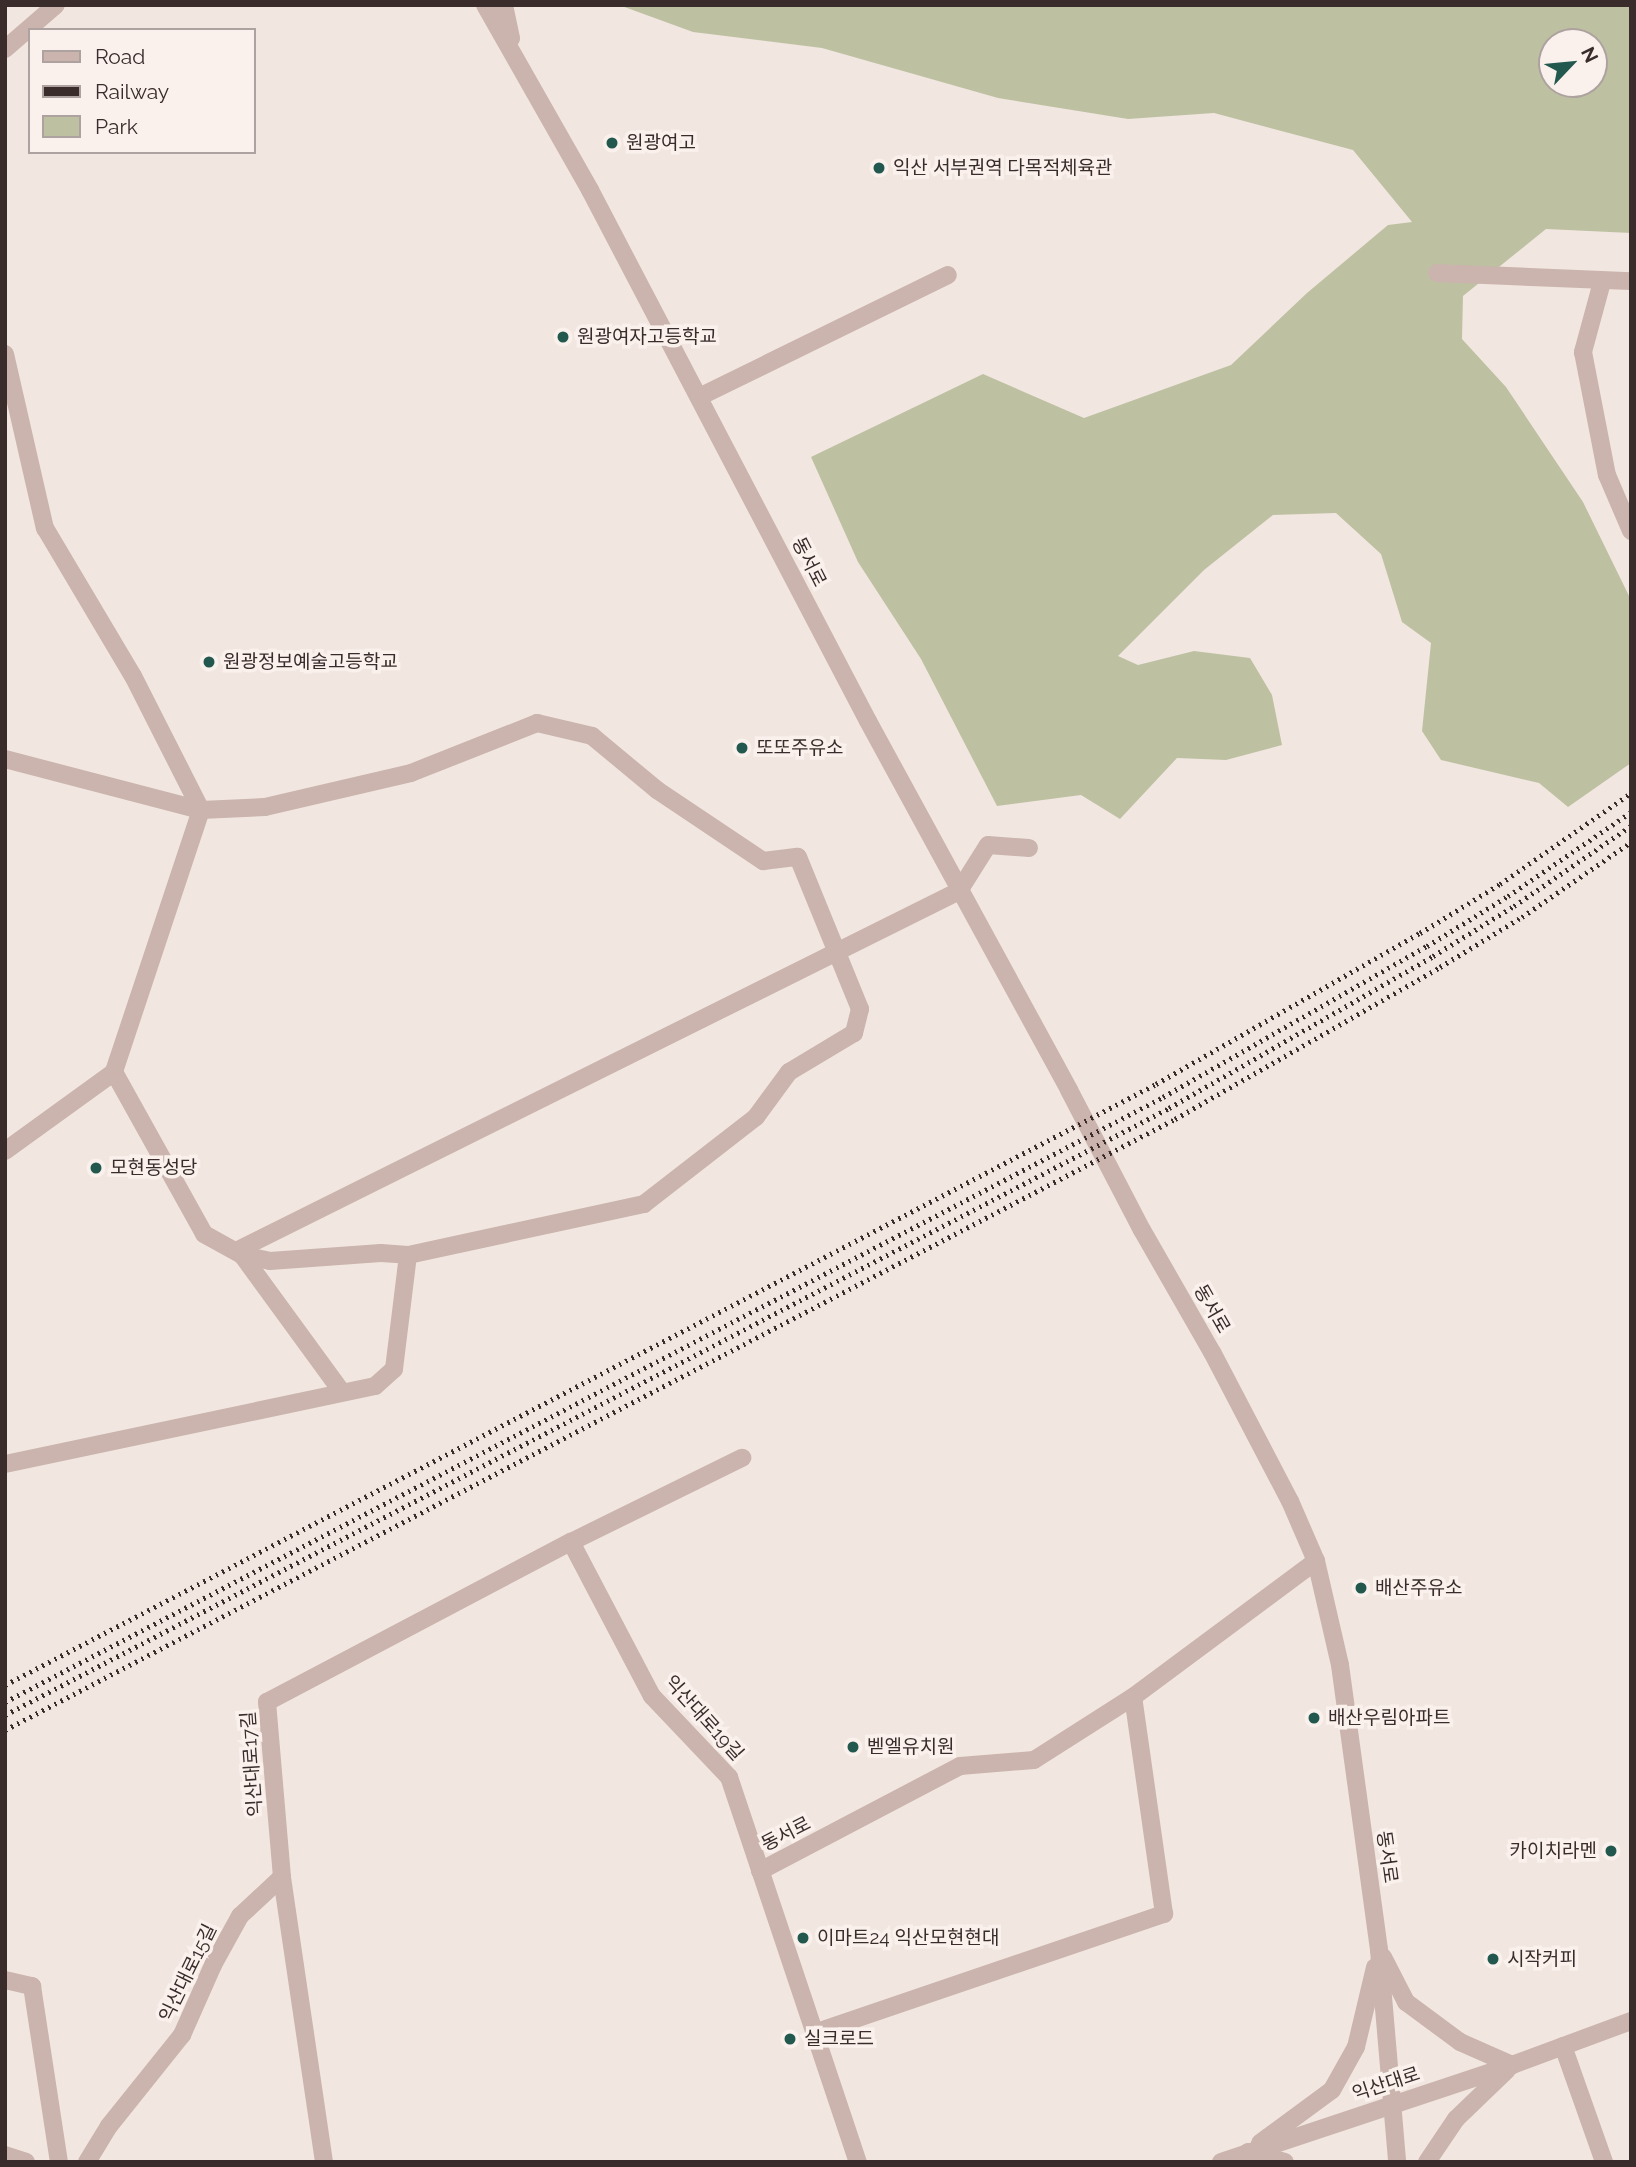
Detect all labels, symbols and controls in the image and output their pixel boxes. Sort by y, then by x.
legend [28,28,256,154]
north arrow [1538,28,1608,98]
text: N [1577,43,1603,66]
text: Road [95,44,145,69]
text: Railway [95,79,169,104]
text: Park [95,114,138,139]
place label: 원광여고 [626,132,696,154]
marker: 원광여고 [604,135,620,151]
place label: 익산 서부권역 다목적체육관 [893,157,1112,179]
marker: 익산 서부권역 다목적체육관 [871,160,887,176]
place label: 원광여자고등학교 [577,326,717,348]
marker: 원광여자고등학교 [555,329,571,345]
street label: 동서로 [787,533,831,591]
place label: 원광정보예술고등학교 [223,651,398,673]
marker: 원광정보예술고등학교 [201,654,217,670]
place label: 또또주유소 [756,737,843,759]
marker: 또또주유소 [734,740,750,756]
place label: 모현동성당 [110,1157,197,1179]
marker: 모현동성당 [88,1160,104,1176]
street label: 동서로 [1189,1281,1235,1337]
place label: 배산주유소 [1375,1577,1462,1599]
marker: 배산주유소 [1353,1580,1369,1596]
street label: 익산대로19길 [660,1671,748,1765]
place label: 배산우림아파트 [1328,1707,1450,1729]
marker: 배산우림아파트 [1306,1710,1322,1726]
street label: 익산대로17길 [237,1711,267,1817]
place label: 벧엘유치원 [867,1736,954,1758]
marker: 벧엘유치원 [845,1739,861,1755]
street label: 동서로 [757,1812,815,1856]
street label: 동서로 [1372,1829,1402,1885]
place label: 카이치라멘 [1510,1840,1597,1862]
marker: 카이치라멘 [1603,1843,1619,1859]
street label: 익산대로15길 [155,1920,221,2026]
place label: 이마트24 익산모현현대 [817,1927,999,1949]
marker: 이마트24 익산모현현대 [795,1930,811,1946]
place label: 시작커피 [1507,1948,1577,1970]
marker: 시작커피 [1485,1951,1501,1967]
place label: 실크로드 [804,2028,874,2050]
marker: 실크로드 [782,2031,798,2047]
street label: 익산대로 [1349,2062,1423,2106]

